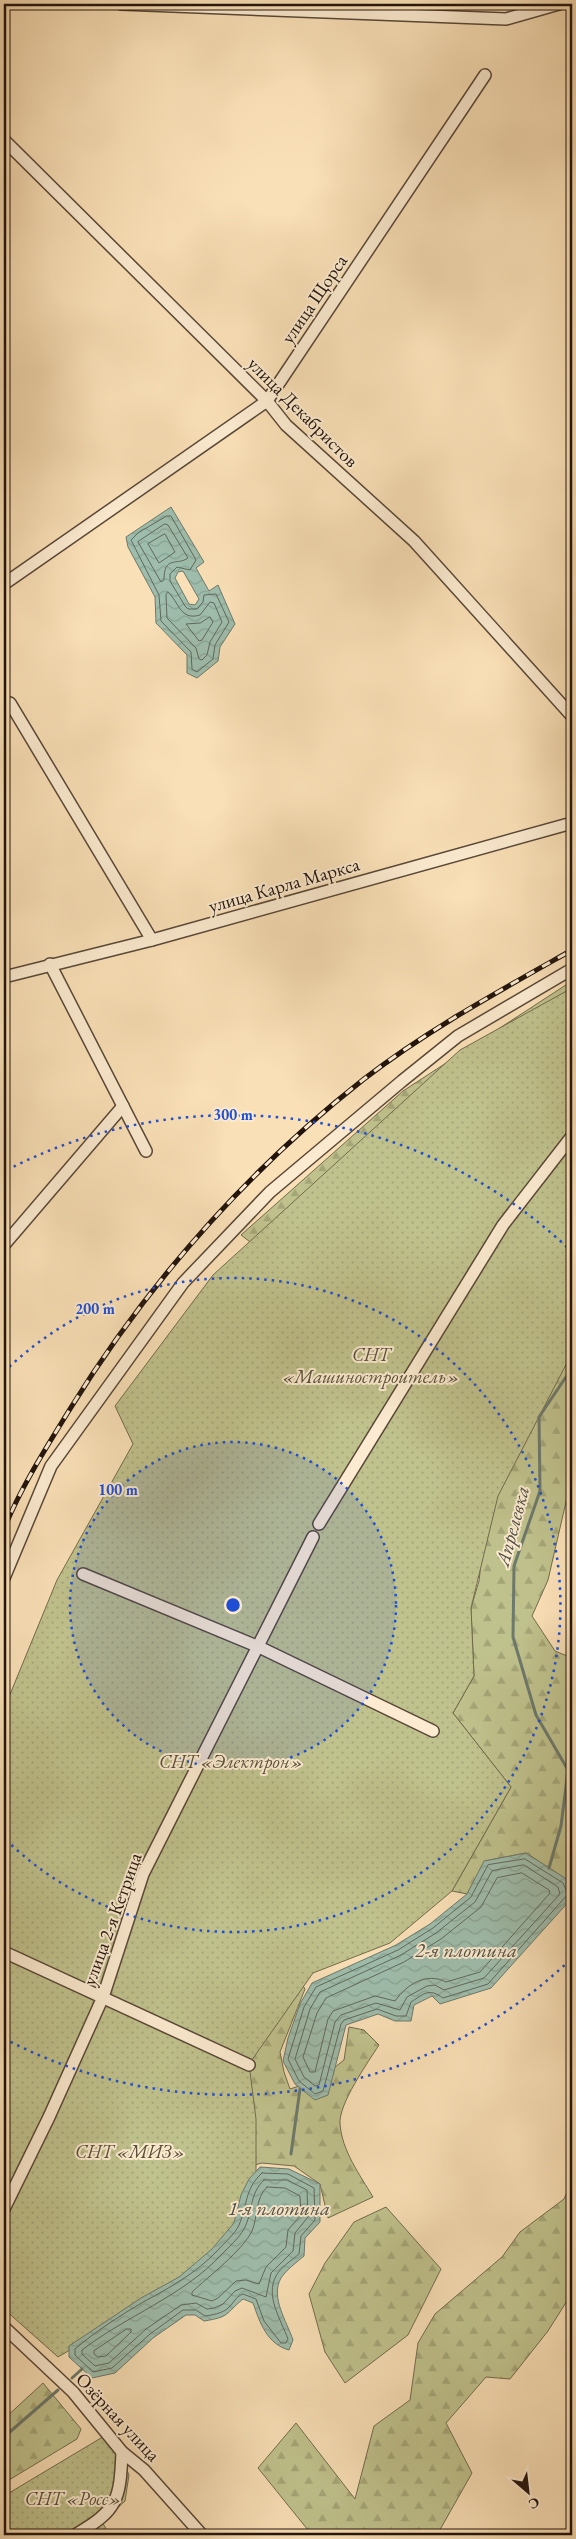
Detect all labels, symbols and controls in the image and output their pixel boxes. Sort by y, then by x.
street label: улица Щорса [275,249,353,348]
street label: улица Декабристов [242,351,364,473]
street label: улица Карла Маркса [206,851,363,919]
text: 300 m [213,1105,253,1124]
text: 200 m [75,1299,115,1318]
park label: СНТ «Машиностроитель» [283,1342,459,1389]
text: 100 m [98,1480,138,1499]
water label: Апрелевка [488,1483,535,1571]
centre of rings [224,1596,242,1614]
park label: СНТ «Электрон» [159,1749,303,1774]
street label: улица 2-я Кетрица [76,1849,148,1989]
water label: 2-я плотина [415,1937,517,1963]
park label: СНТ «МИЗ» [75,2139,185,2164]
water label: 1-я плотина [228,2195,330,2221]
street label: Озёрная улица [70,2367,166,2467]
north arrow [504,2466,554,2516]
park label: СНТ «Росс» [25,2486,121,2511]
text: С [525,2493,543,2514]

